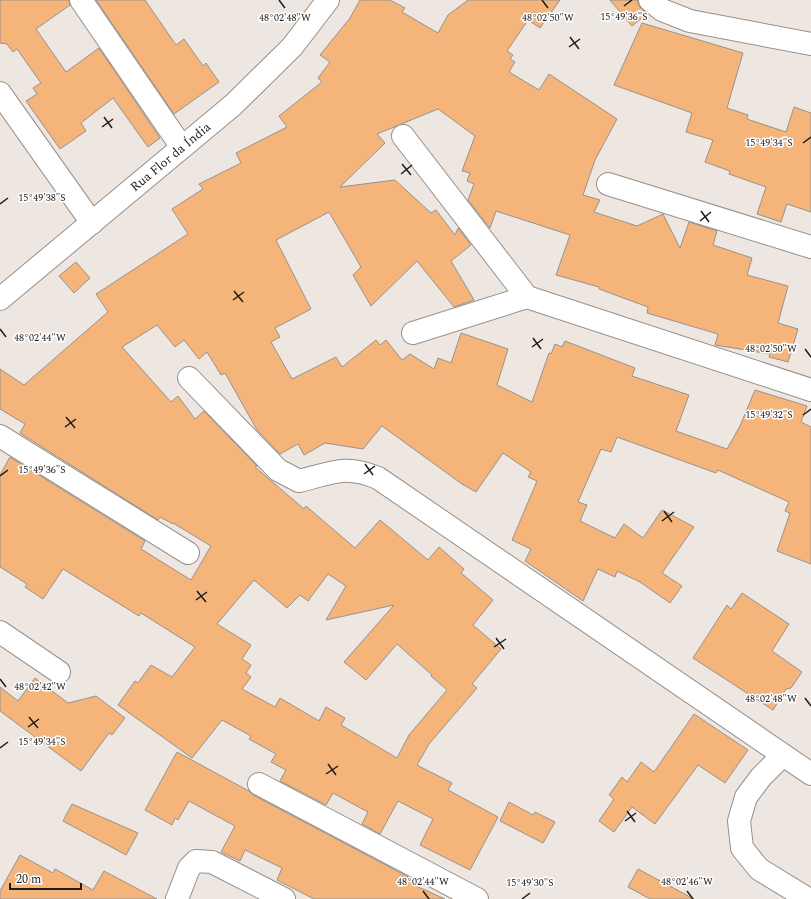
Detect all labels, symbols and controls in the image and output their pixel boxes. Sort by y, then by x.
text: 15°49'36"S [600,9,648,25]
text: 48°02'48"W [259,10,311,26]
text: 48°02'50"W [522,10,574,26]
street label: Rua Flor da Índia [126,117,216,197]
text: 15°49'34"S [745,135,793,151]
text: 15°49'38"S [18,190,66,206]
text: 48°02'44"W [14,330,66,346]
text: 48°02'50"W [745,341,797,357]
text: 15°49'32"S [745,407,793,423]
text: 15°49'36"S [18,462,66,478]
text: 48°02'42"W [14,679,66,695]
text: 48°02'48"W [745,691,797,707]
text: 15°49'34"S [18,734,66,750]
scale bar [10,865,81,891]
text: 20 m [16,870,41,889]
text: 48°02'44"W [397,874,449,890]
text: 48°02'46"W [661,874,713,890]
text: 15°49'30"S [506,875,554,891]

